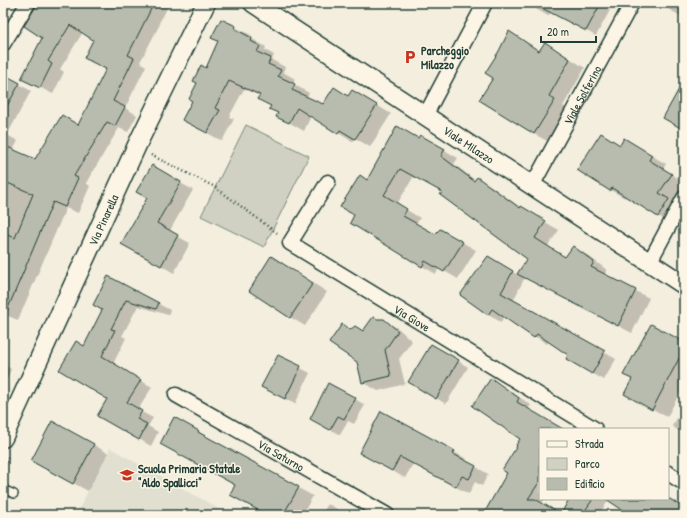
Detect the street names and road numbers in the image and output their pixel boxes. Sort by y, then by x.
street label: Viale Solferino [559,62,605,127]
street label: Viale Milazzo [440,121,498,167]
street label: Via Pinarella [84,191,122,248]
street label: Via Giove [391,300,434,335]
street label: Via Saturno [255,435,308,475]

